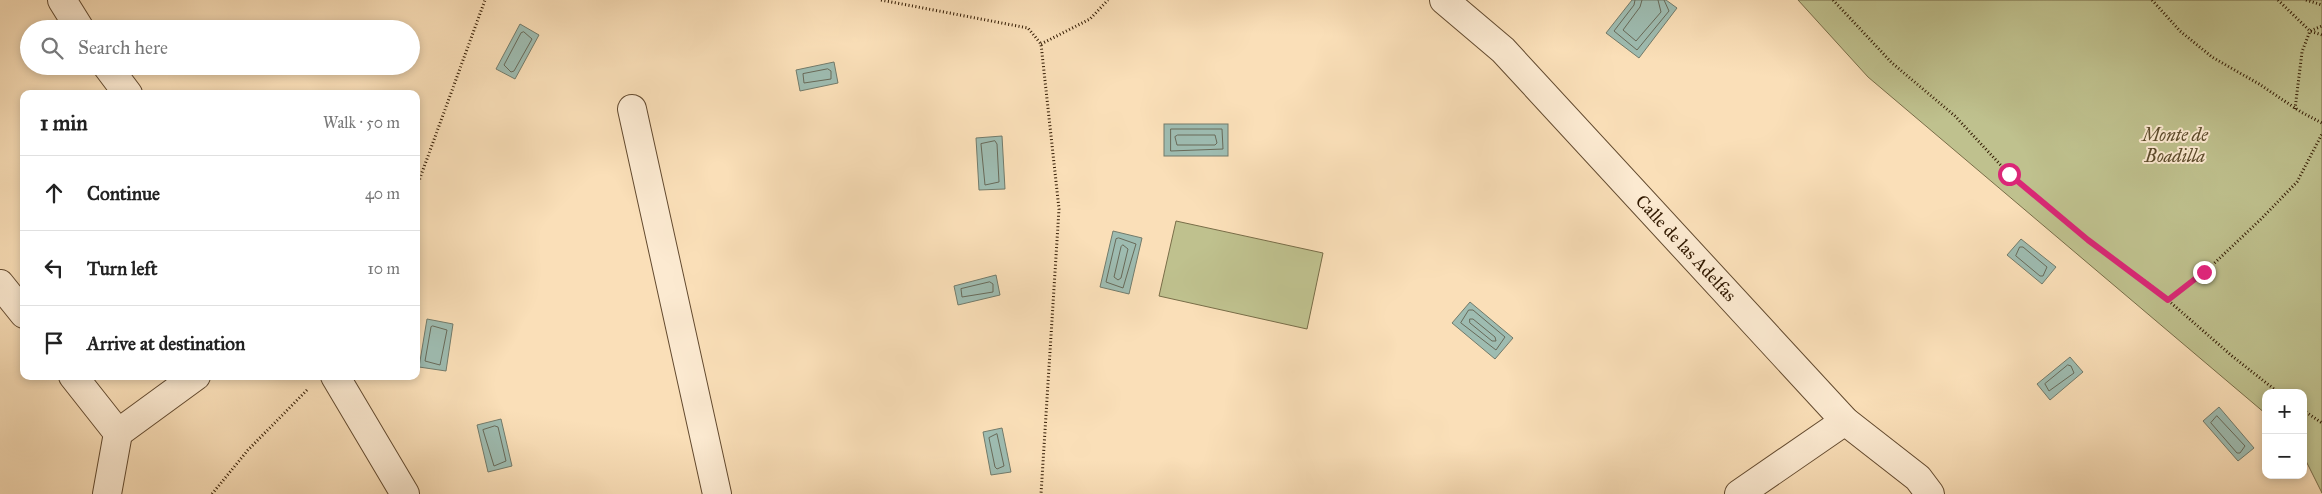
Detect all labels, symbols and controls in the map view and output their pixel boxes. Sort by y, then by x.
search box [20,20,420,75]
icon: search [38,34,66,62]
text: Search here [78,36,168,59]
text: 1 min [40,110,88,136]
text: Walk · 50 m [323,113,400,132]
park label: Monte de Boadilla [2140,124,2209,167]
route start [1998,163,2021,186]
icon: ahead [40,179,68,207]
text: Continue [87,182,160,205]
text: 40 m [365,184,400,203]
street label: Calle de las Adelfas [1631,190,1741,306]
icon: left [40,254,68,282]
text: Turn left [87,257,157,280]
text: 10 m [368,259,400,278]
route end [2193,261,2216,284]
icon: arrive [40,329,68,357]
text: Arrive at destination [87,332,245,355]
map controls [2262,389,2307,479]
button: + [2262,389,2307,434]
button: − [2262,434,2307,479]

